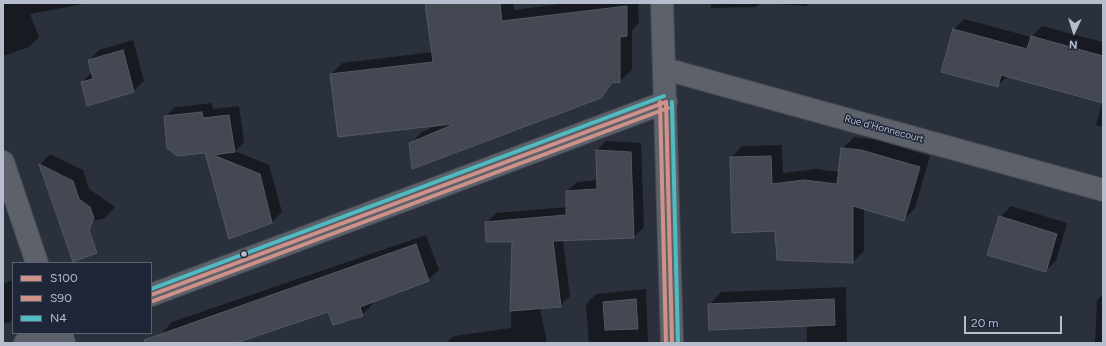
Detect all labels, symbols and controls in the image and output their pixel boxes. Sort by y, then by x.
north arrow [1054,12,1094,52]
text: N [1068,38,1078,51]
street label: Rue d'Honnecourt [843,113,925,145]
unlabelled marker [239,249,249,259]
legend [12,262,152,334]
text: S100 [50,271,78,285]
text: S90 [50,291,72,305]
scale bar [966,308,1064,334]
text: N4 [50,311,67,325]
text: 20 m [971,316,999,330]

